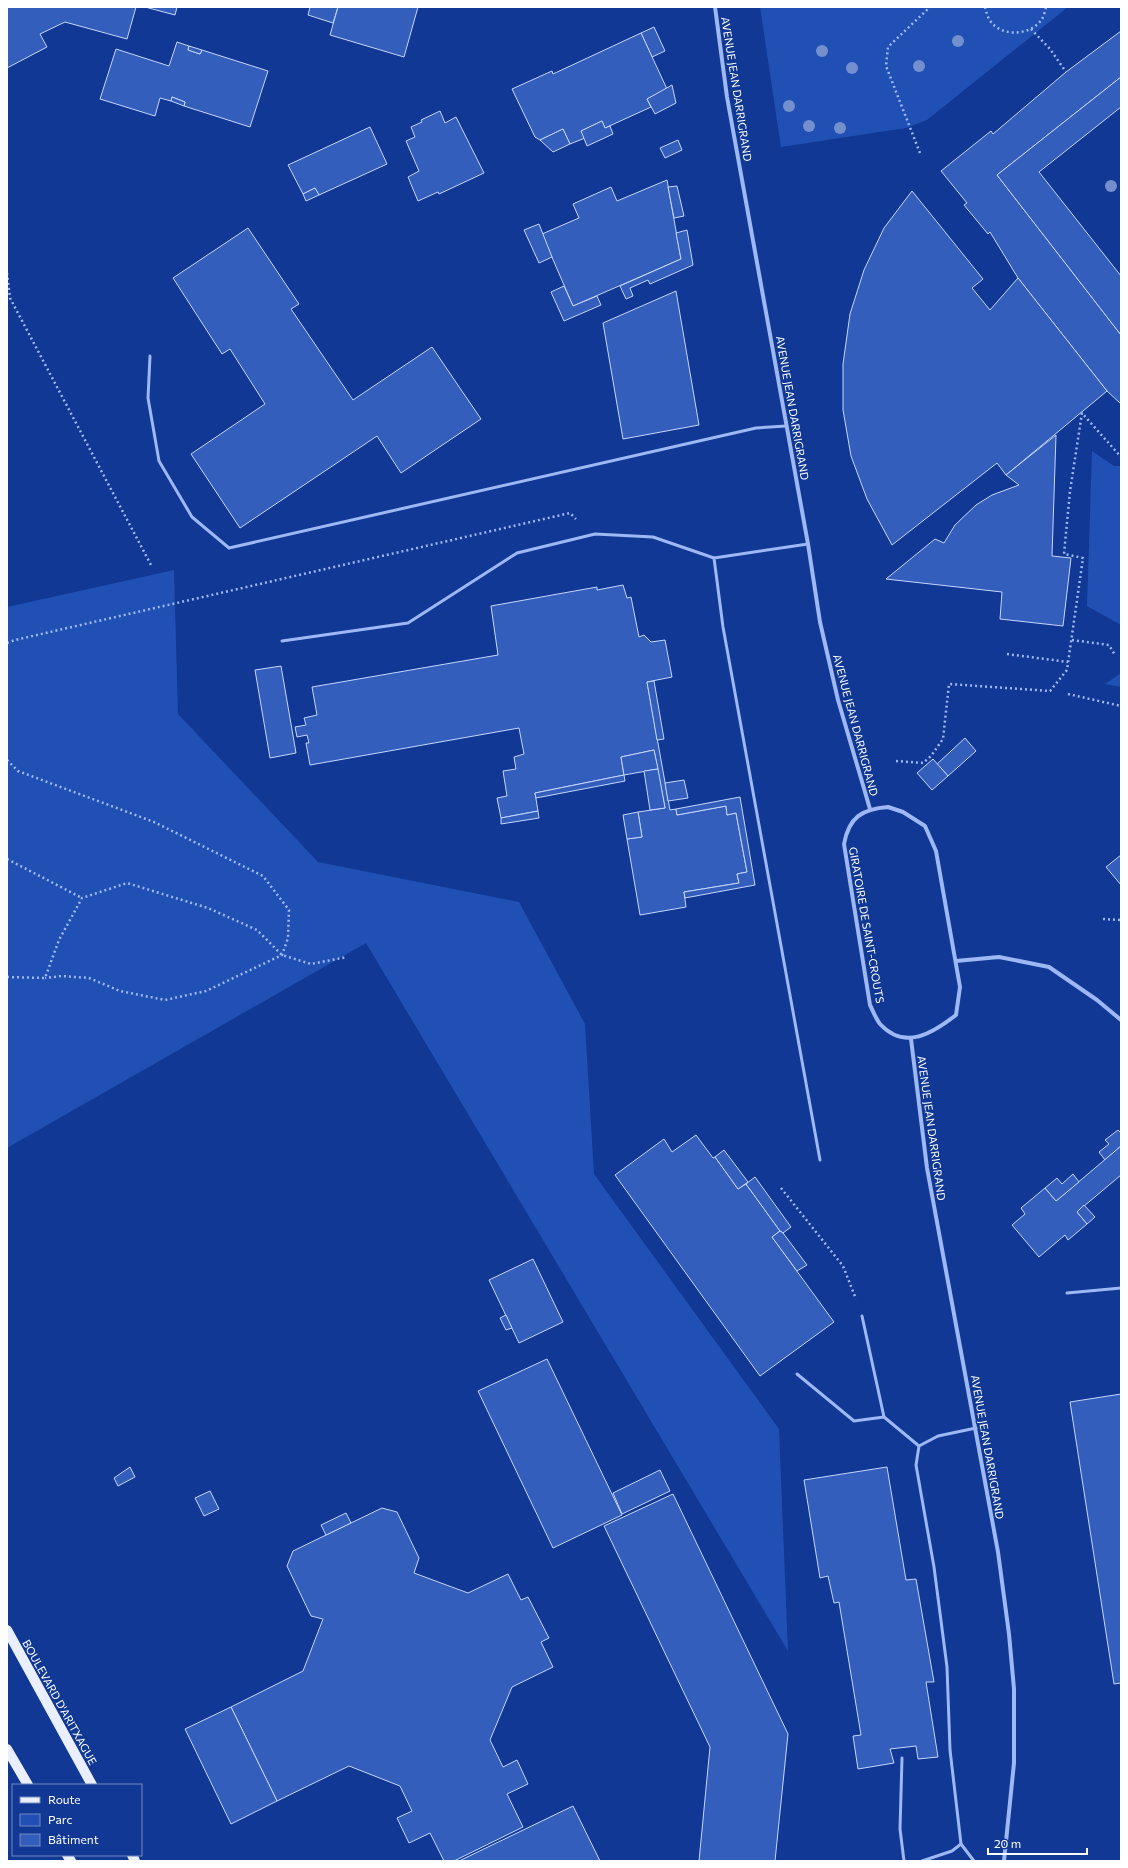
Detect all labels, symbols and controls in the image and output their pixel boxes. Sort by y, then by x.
street label: AVENUE JEAN DARRIGRAND [718,16,755,162]
street label: AVENUE JEAN DARRIGRAND [773,335,812,481]
street label: AVENUE JEAN DARRIGRAND [830,653,881,798]
street label: GIRATOIRE DE SAINT-CROUTS [847,846,887,1004]
street label: AVENUE JEAN DARRIGRAND [914,1055,949,1201]
street label: AVENUE JEAN DARRIGRAND [968,1374,1007,1520]
street label: BOULEVARD D'ARITXAGUE [20,1637,100,1767]
legend [12,1784,142,1856]
text: Route [48,1792,81,1806]
text: Parc [48,1812,72,1826]
scale bar [988,1830,1087,1856]
text: Bâtiment [48,1832,99,1846]
text: 20 m [994,1836,1021,1850]

